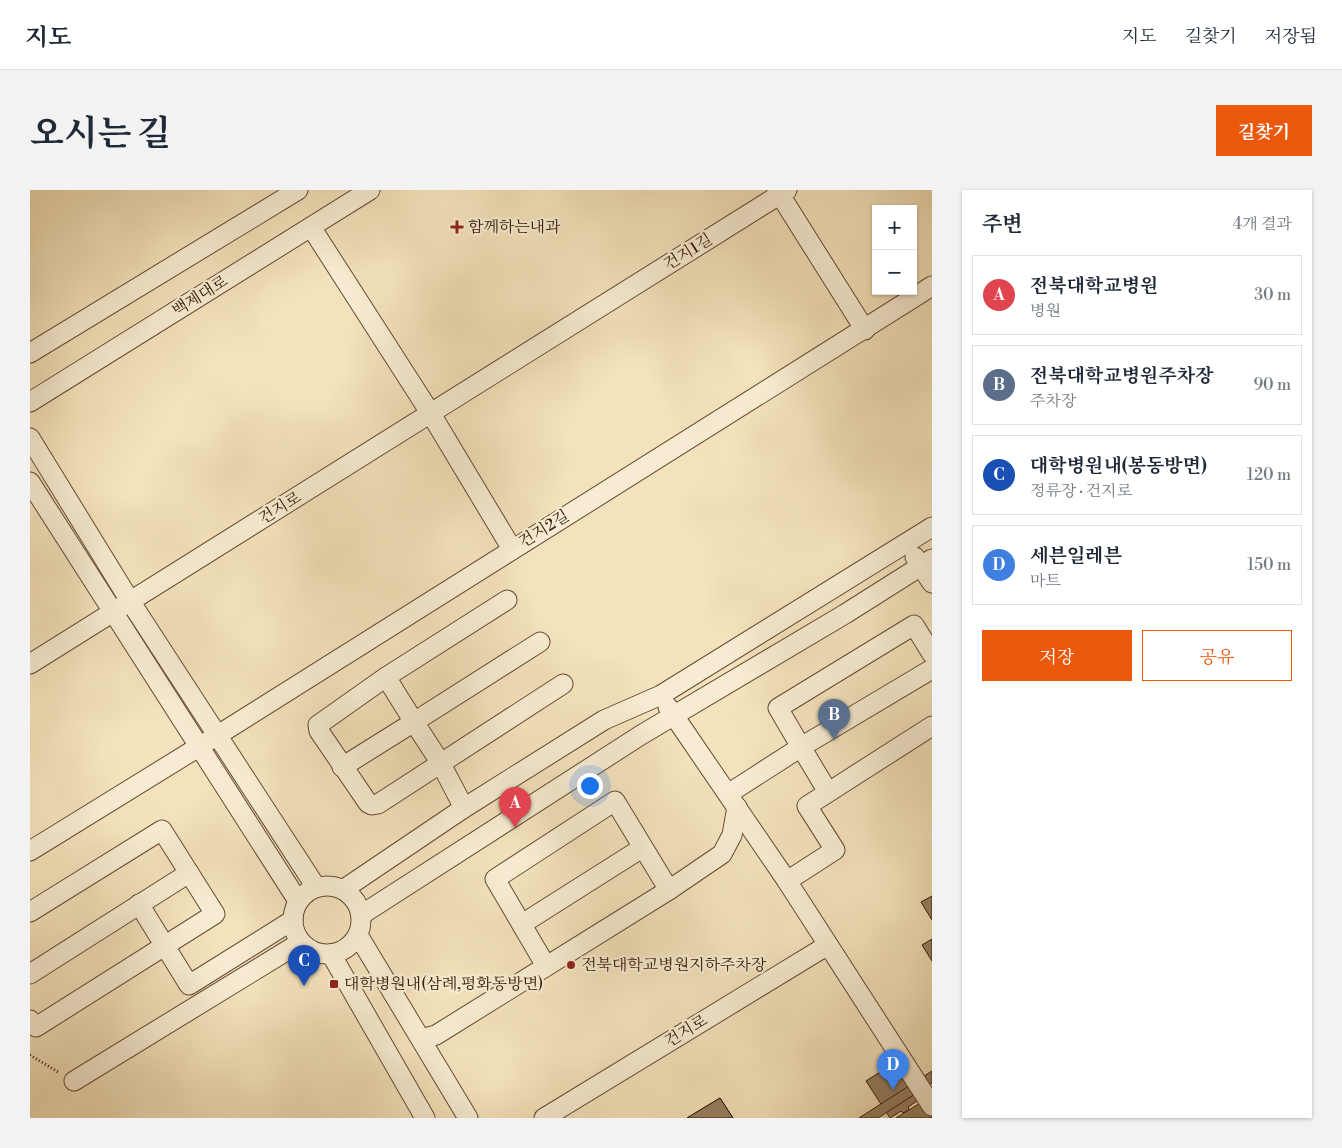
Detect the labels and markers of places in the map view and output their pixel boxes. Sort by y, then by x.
place label: 함께하는내과 [468,217,561,237]
marker: 함께하는내과 [450,220,464,234]
pin: B [818,699,850,740]
pin: A [499,787,531,828]
pin: C [288,945,320,986]
place label: 전북대학교병원지하주차장 [581,955,767,975]
marker: 전북대학교병원지하주차장 [565,959,577,971]
place label: 대학병원내(삼례,평화동방면) [344,974,543,994]
marker: 대학병원내(삼례,평화동방면) [328,978,340,990]
pin: D [877,1049,909,1090]

